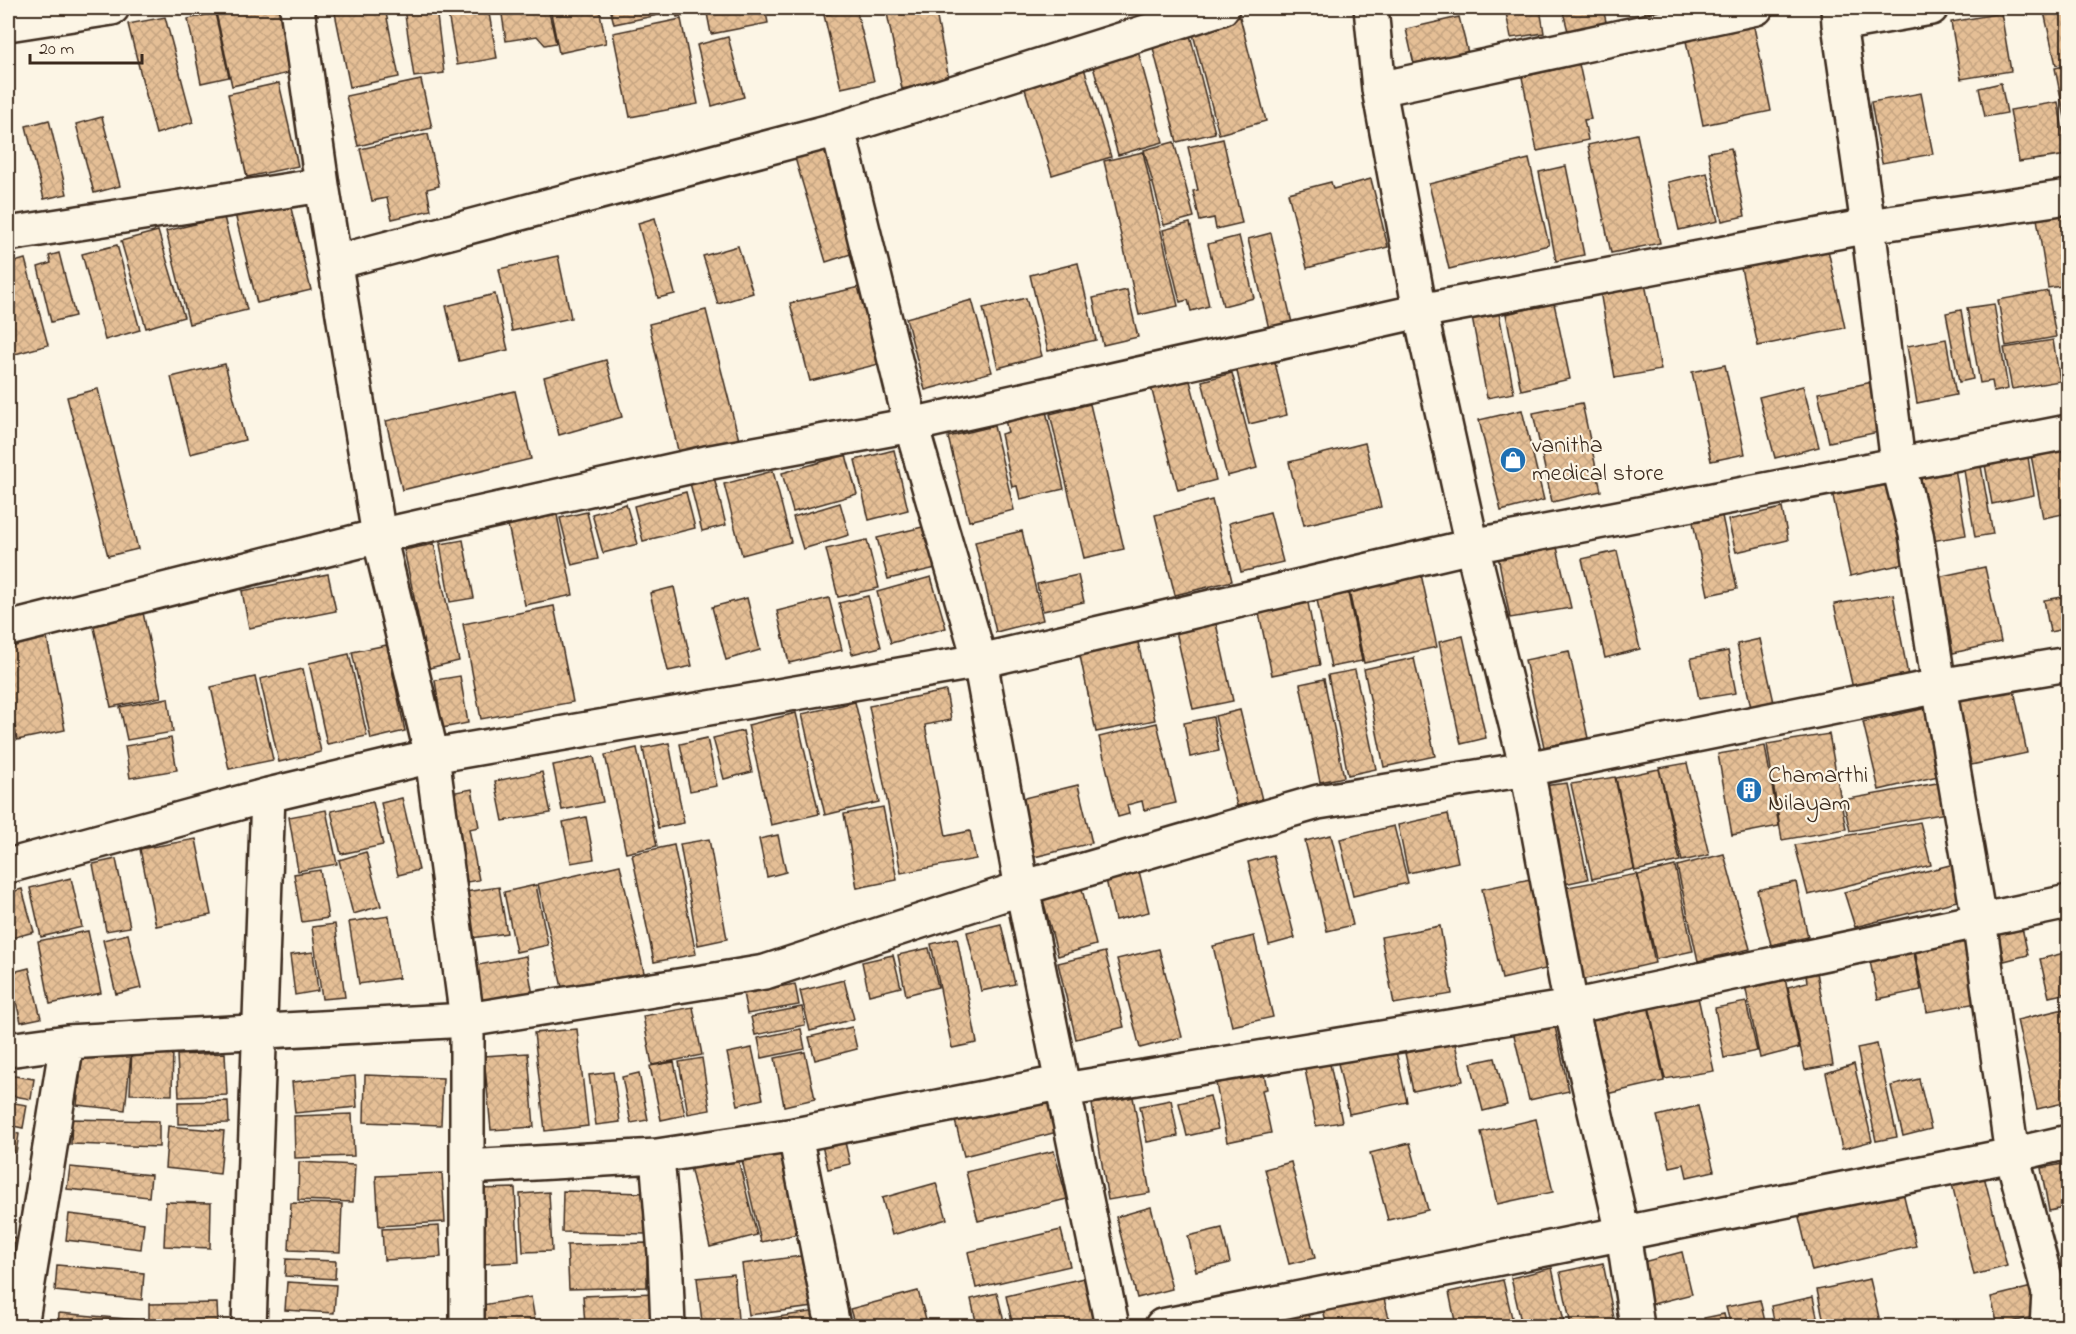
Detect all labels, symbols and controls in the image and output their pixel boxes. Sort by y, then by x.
scale bar [30,27,142,65]
text: 20 m [39,37,74,63]
place label: vanitha medical store [1532,429,1664,492]
shop icon: vanitha medical store [1498,445,1528,475]
place label: Chamarthi Nilayam [1768,759,1868,823]
building icon: Chamarthi Nilayam [1734,775,1764,805]

